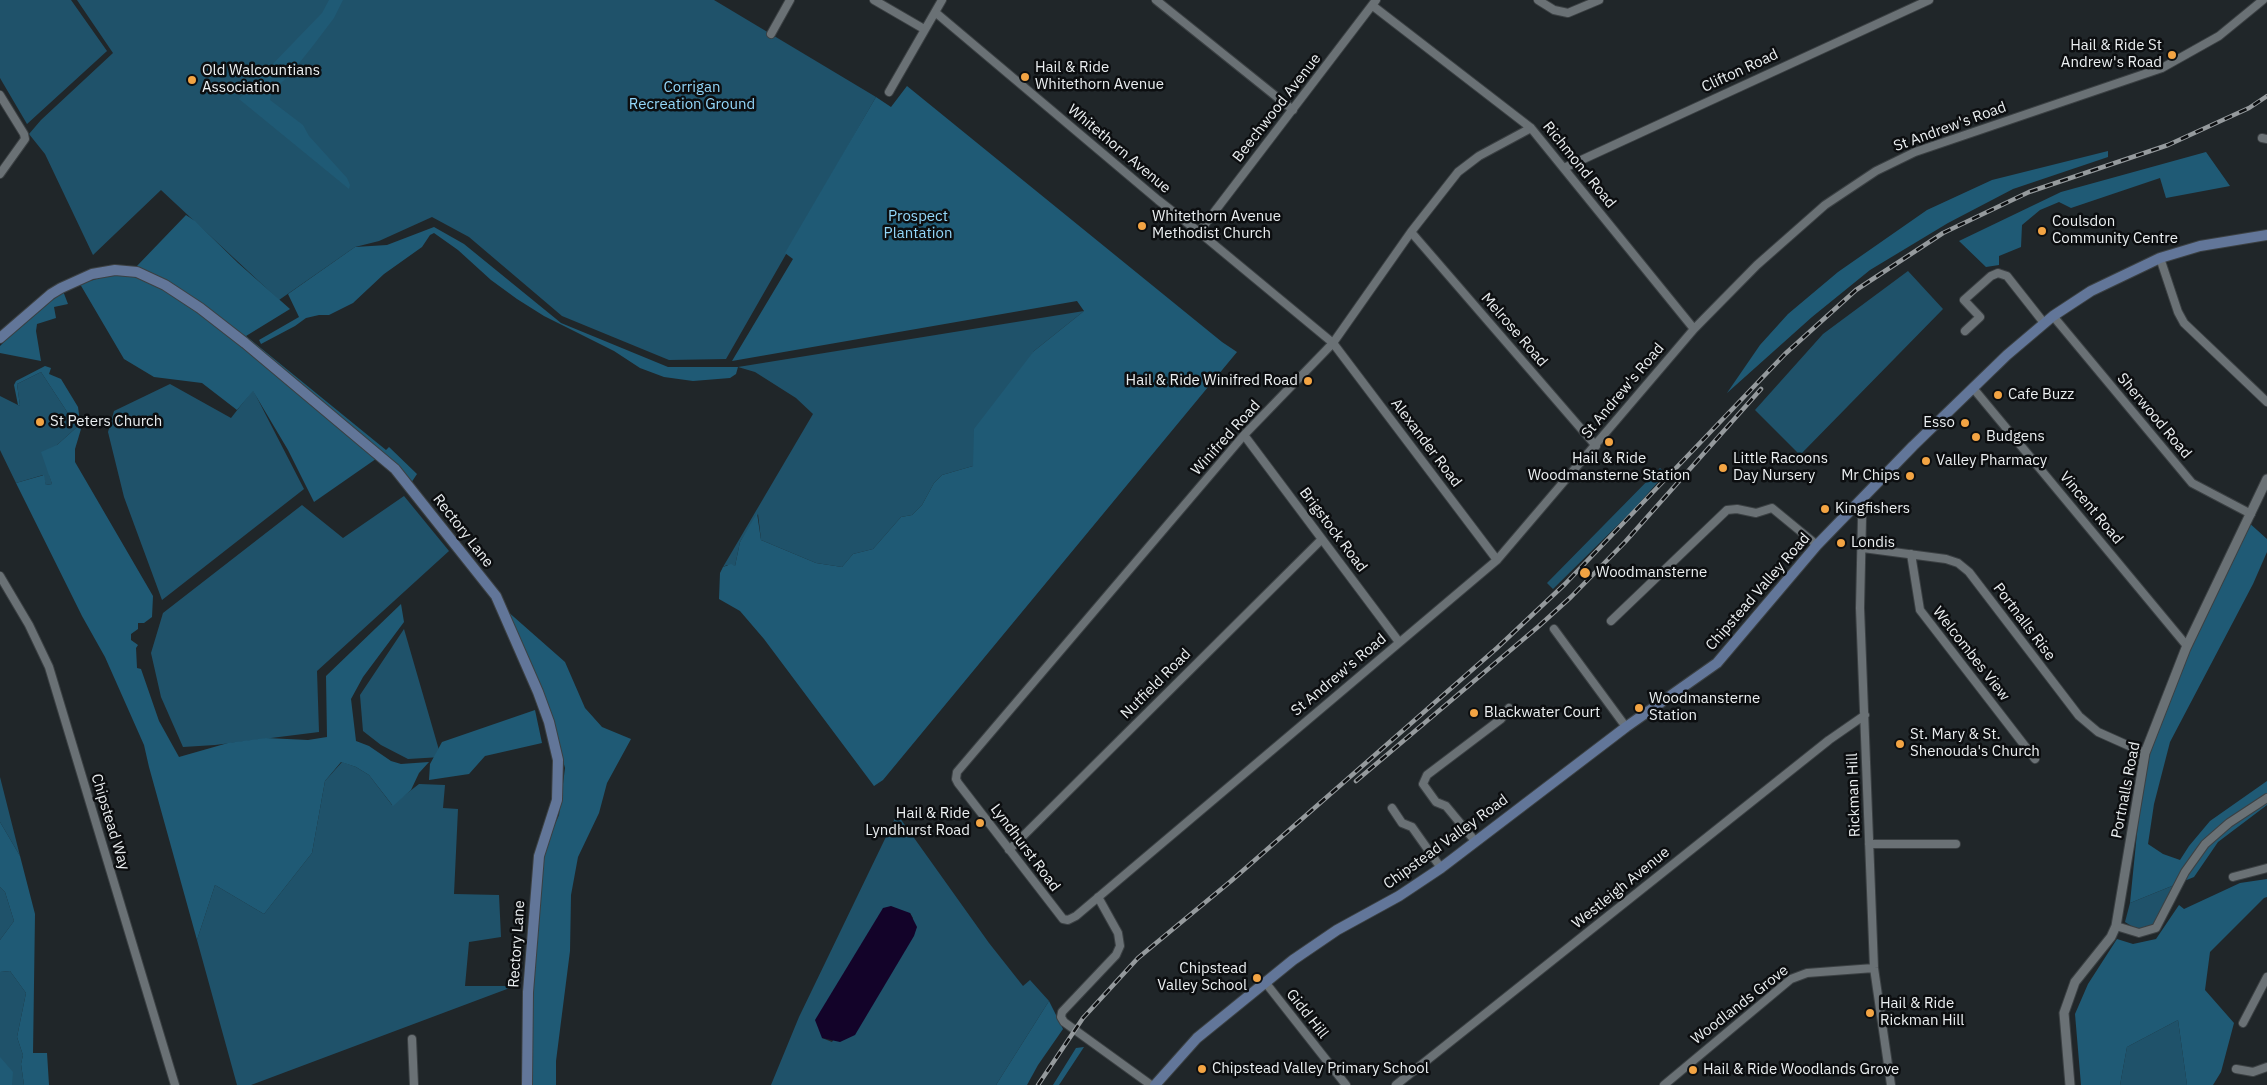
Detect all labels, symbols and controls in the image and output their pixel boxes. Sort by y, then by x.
place label: Hail & Ride St Andrew's Road [2061,37,2162,72]
street label: Clifton Road [1699,45,1781,97]
marker: Hail & Ride St Andrew's Road [2166,49,2178,61]
street label: Beechwood Avenue [1229,50,1325,166]
place label: Hail & Ride Whitethorn Avenue [1035,59,1164,94]
place label: Old Walcountians Association [202,62,320,97]
marker: Hail & Ride Whitethorn Avenue [1019,71,1031,83]
marker: Old Walcountians Association [186,74,198,86]
park label: Corrigan Recreation Ground [629,79,755,114]
street label: St Andrew's Road [1891,98,2009,156]
street label: Whitethorn Avenue [1064,101,1174,197]
street label: Richmond Road [1539,118,1619,212]
park label: Prospect Plantation [884,208,952,243]
place label: Whitethorn Avenue Methodist Church [1152,208,1281,243]
place label: Coulsdon Community Centre [2052,213,2178,248]
marker: Whitethorn Avenue Methodist Church [1136,220,1148,232]
marker: Coulsdon Community Centre [2036,225,2048,237]
street label: Melrose Road [1477,289,1551,371]
street label: St Andrew's Road [1578,340,1668,442]
street label: Sherwood Road [2113,370,2195,462]
place label: Hail & Ride Winifred Road [1126,372,1298,390]
marker: Hail & Ride Winifred Road [1302,375,1314,387]
place label: Cafe Buzz [2008,386,2074,404]
marker: Cafe Buzz [1992,389,2004,401]
street label: Alexander Road [1387,395,1465,491]
street label: Winifred Road [1188,397,1264,479]
place label: St Peters Church [50,413,162,431]
place label: Esso [1923,414,1955,432]
marker: St Peters Church [34,416,46,428]
marker: Esso [1959,417,1971,429]
place label: Budgens [1986,428,2045,446]
marker: Budgens [1970,431,1982,443]
marker: Hail & Ride Woodmansterne Station [1603,436,1615,448]
place label: Hail & Ride Woodmansterne Station [1528,450,1690,485]
place label: Little Racoons Day Nursery [1733,450,1828,485]
place label: Valley Pharmacy [1936,452,2047,470]
marker: Valley Pharmacy [1920,455,1932,467]
marker: Little Racoons Day Nursery [1717,462,1729,474]
place label: Mr Chips [1841,467,1900,485]
street label: Vincent Road [2056,468,2126,548]
marker: Mr Chips [1904,470,1916,482]
street label: Brigstock Road [1295,484,1371,576]
street label: Rectory Lane [429,491,497,571]
place label: Kingfishers [1835,500,1910,518]
marker: Kingfishers [1819,503,1831,515]
street label: Chipstead Valley Road [1702,530,1814,654]
place label: Londis [1851,534,1895,552]
marker: Londis [1835,537,1847,549]
place label: Woodmansterne [1596,564,1707,582]
marker: Woodmansterne [1578,566,1592,580]
street label: Portnalls Rise [1989,580,2059,664]
street label: Welcombes View [1929,603,2013,705]
street label: St Andrew's Road [1288,630,1390,720]
street label: Nutfield Road [1117,645,1195,723]
place label: Woodmansterne Station [1649,690,1760,725]
marker: Woodmansterne Station [1633,702,1645,714]
place label: Blackwater Court [1484,704,1600,722]
marker: Blackwater Court [1468,707,1480,719]
place label: St. Mary & St. Shenouda's Church [1910,726,2040,761]
marker: St. Mary & St. Shenouda's Church [1894,738,1906,750]
street label: Portnalls Road [2108,740,2144,840]
street label: Rickman Hill [1844,753,1864,837]
street label: Chipstead Way [87,772,133,872]
street label: Chipstead Valley Road [1380,791,1512,893]
street label: Lyndhurst Road [986,801,1064,895]
place label: Hail & Ride Lyndhurst Road [865,805,970,840]
marker: Hail & Ride Lyndhurst Road [974,817,986,829]
street label: Westleigh Avenue [1569,843,1673,933]
street label: Rectory Lane [505,900,529,988]
place label: Chipstead Valley School [1157,960,1247,995]
street label: Woodlands Grove [1688,961,1792,1049]
marker: Chipstead Valley School [1251,972,1263,984]
street label: Gidd Hill [1282,986,1332,1042]
place label: Hail & Ride Rickman Hill [1880,995,1964,1030]
marker: Hail & Ride Rickman Hill [1864,1007,1876,1019]
place label: Chipstead Valley Primary School [1212,1060,1429,1078]
place label: Hail & Ride Woodlands Grove [1703,1061,1899,1079]
marker: Chipstead Valley Primary School [1196,1063,1208,1075]
marker: Hail & Ride Woodlands Grove [1687,1064,1699,1076]

